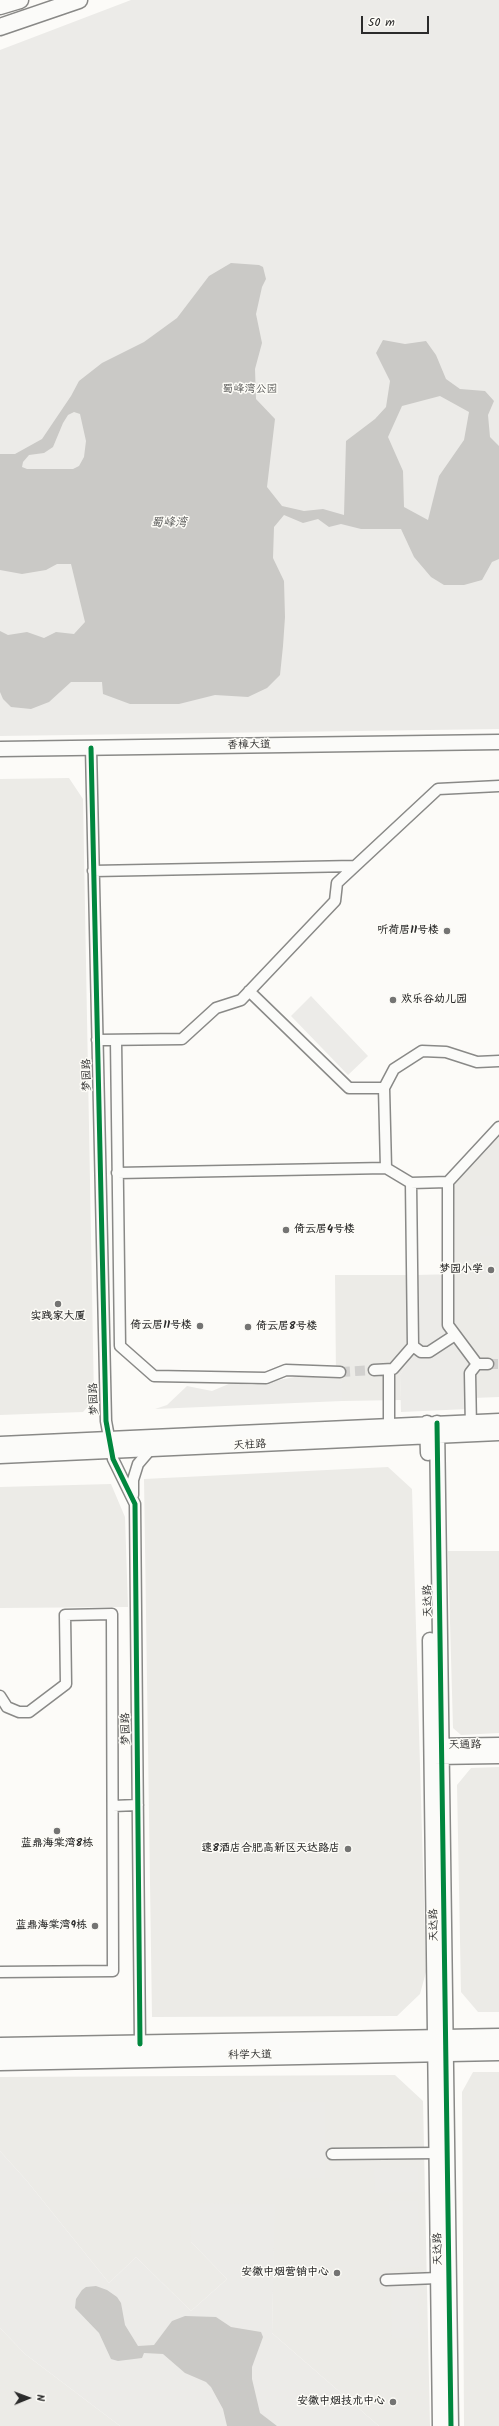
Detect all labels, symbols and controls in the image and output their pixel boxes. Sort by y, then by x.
scale bar [363,8,431,34]
text: 50 m [368,13,395,32]
park label: 蜀峰湾公园 [223,383,277,397]
water label: 蜀峰湾 [151,517,187,531]
street label: 香樟大道 [227,739,271,753]
place label: 听荷居11号楼 [377,924,439,938]
marker: 听荷居11号楼 [442,926,452,936]
place label: 欢乐谷幼儿园 [401,993,467,1007]
marker: 欢乐谷幼儿园 [388,995,398,1005]
street label: 梦园路 [81,1058,95,1092]
place label: 倚云居4号楼 [294,1223,355,1237]
marker: 倚云居4号楼 [281,1225,291,1235]
place label: 梦园小学 [439,1263,483,1277]
marker: 梦园小学 [486,1265,496,1275]
marker: 实践家大厦 [53,1299,63,1309]
place label: 实践家大厦 [31,1310,85,1324]
place label: 倚云居11号楼 [130,1319,192,1333]
place label: 倚云居8号楼 [256,1320,317,1334]
marker: 倚云居11号楼 [195,1321,205,1331]
marker: 倚云居8号楼 [243,1322,253,1332]
street label: 梦园路 [88,1382,102,1416]
street label: 天柱路 [233,1439,267,1453]
street label: 天达路 [422,1584,436,1618]
street label: 梦园路 [120,1712,134,1746]
street label: 天通路 [448,1739,482,1753]
marker: 蓝鼎海棠湾8栋 [52,1826,62,1836]
place label: 蓝鼎海棠湾8栋 [21,1837,93,1851]
place label: 速8酒店合肥高新区天达路店 [202,1842,340,1856]
marker: 速8酒店合肥高新区天达路店 [343,1844,353,1854]
street label: 天达路 [428,1908,442,1942]
place label: 蓝鼎海棠湾9栋 [15,1919,87,1933]
marker: 蓝鼎海棠湾9栋 [90,1921,100,1931]
street label: 科学大道 [228,2049,272,2063]
street label: 天达路 [432,2232,446,2266]
place label: 安徽中烟营销中心 [241,2266,329,2280]
marker: 安徽中烟营销中心 [332,2268,342,2278]
north arrow [8,2378,48,2418]
text: N [31,2394,49,2401]
place label: 安徽中烟技术中心 [297,2395,385,2409]
marker: 安徽中烟技术中心 [388,2397,398,2407]

